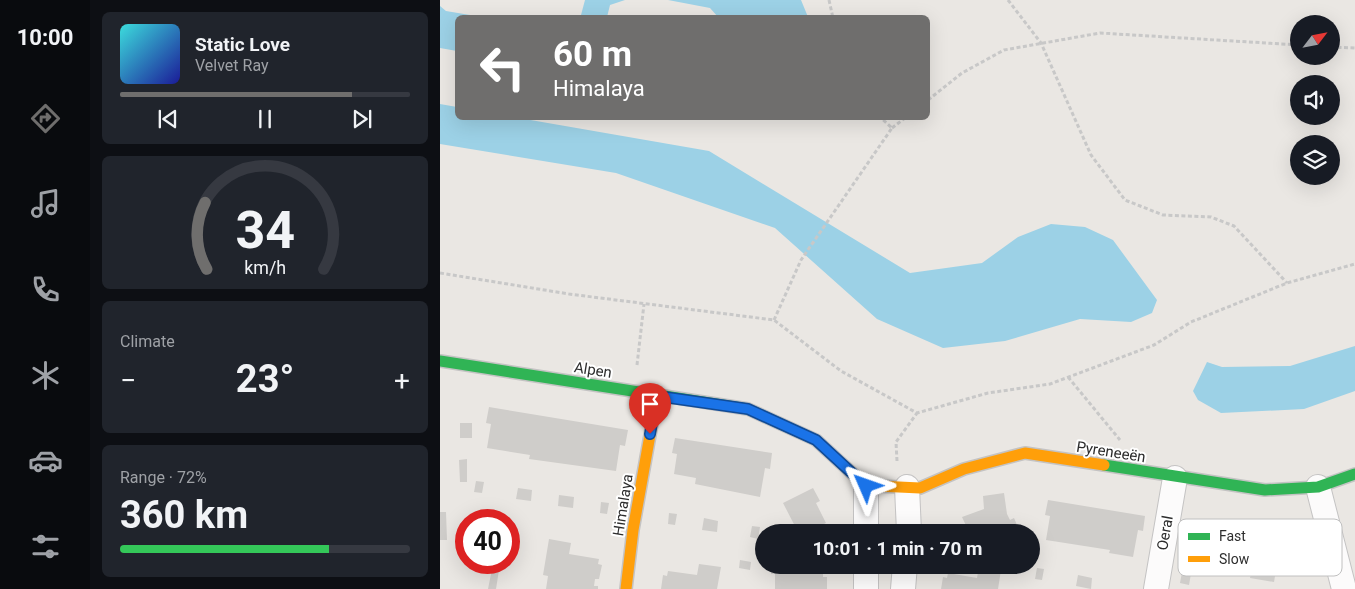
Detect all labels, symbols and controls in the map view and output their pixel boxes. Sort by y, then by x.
north arrow [1290,15,1340,65]
map controls [1290,15,1340,185]
text: 10:00 [17,25,73,50]
text: Static Love [195,33,290,56]
text: 60 m [553,34,632,75]
icon: left [470,35,535,100]
text: Velvet Ray [195,56,269,75]
button: sound [1290,75,1340,125]
text: Himalaya [553,76,645,101]
icon: directions [28,101,63,136]
icon: previous [154,105,182,133]
icon: pause [251,105,279,133]
icon: next [348,105,376,133]
button: layers [1290,135,1340,185]
icon: music [28,186,63,221]
text: 34 [235,200,295,261]
text: km/h [244,257,286,278]
icon: phone [28,272,63,307]
text: Climate [120,332,175,351]
text: 23° [236,357,294,401]
icon: climate [28,358,63,393]
street label: Alpen [573,358,613,382]
text: − [120,364,136,397]
text: + [394,364,410,397]
pin [629,383,671,434]
icon: arrive [636,390,664,418]
street label: Pyreneeën [1075,438,1147,466]
icon: car [28,443,63,478]
position arrow [839,459,891,511]
text: Range · 72% [120,468,207,487]
street label: Himalaya [609,473,637,537]
text: 360 km [120,493,248,537]
speed limit sign: 40 [455,509,520,574]
street label: Oeral [1153,514,1177,552]
legend [1178,519,1342,576]
text: Fast [1219,528,1246,544]
icon: filters [28,529,63,564]
text: 10:01 · 1 min · 70 m [812,537,983,560]
text: Slow [1219,551,1250,567]

